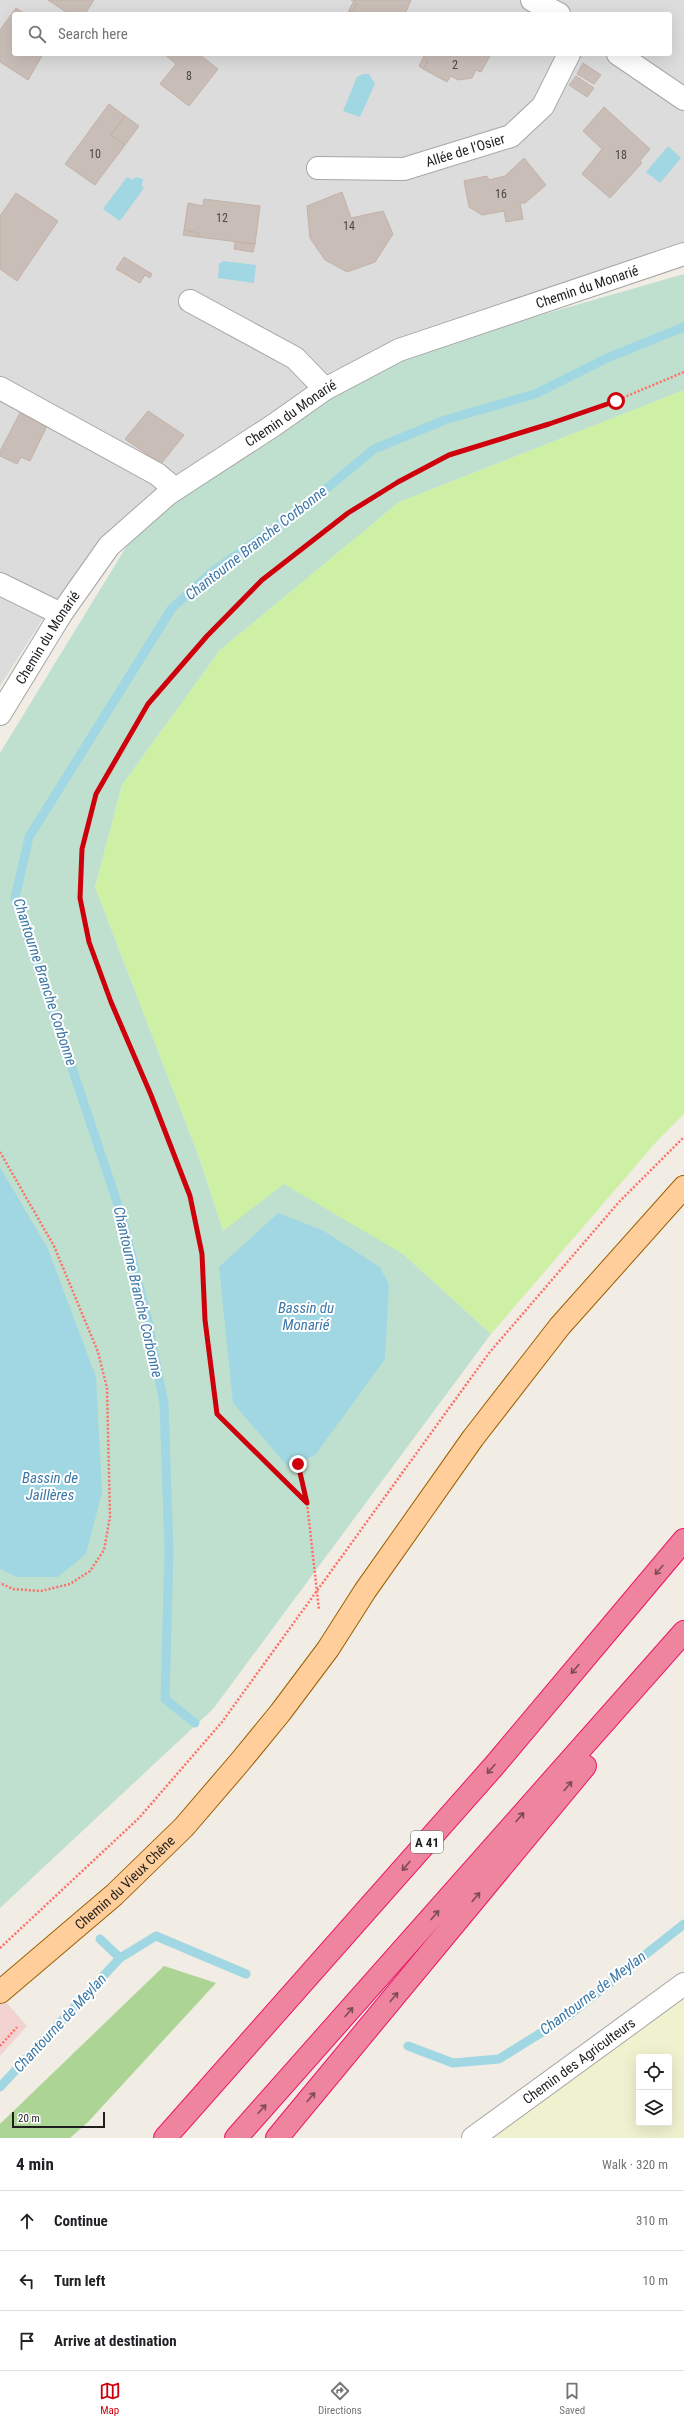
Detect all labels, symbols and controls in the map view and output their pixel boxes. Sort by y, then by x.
search box [12,12,672,56]
icon: search [26,23,48,45]
text: Search here [58,25,128,43]
house number: 2 [452,58,458,72]
house number: 8 [186,69,192,83]
street label: Allée de l'Osier [424,130,507,170]
house number: 10 [89,147,101,161]
house number: 18 [615,148,627,162]
house number: 16 [495,187,507,201]
house number: 12 [216,211,228,225]
house number: 14 [343,219,355,233]
street label: Chemin du Monarié [534,262,641,311]
street label: Chemin du Monarié [242,376,339,450]
route start [607,392,625,410]
water label: Chantourne Branche Corbonne [182,482,331,604]
street label: Chemin du Monarié [12,587,83,687]
water label: Chantourne Branche Corbonne [9,896,81,1068]
water label: Chantourne Branche Corbonne [110,1205,166,1379]
water label: Bassin du Monarié [278,1299,334,1334]
route end [289,1455,307,1473]
water label: Bassin de Jaillères [22,1469,78,1504]
one-way arrow [654,1565,663,1575]
one-way arrow [571,1664,580,1675]
one-way arrow [487,1763,496,1774]
one-way arrow [564,1781,573,1791]
one-way arrow [516,1812,525,1822]
road number: A 41 [411,1831,443,1853]
street label: Chemin du Vieux Chêne [72,1832,178,1933]
one-way arrow [401,1861,410,1872]
one-way arrow [472,1892,481,1902]
one-way arrow [430,1910,439,1920]
water label: Chantourne de Meylan [536,1947,650,2039]
water label: Chantourne de Meylan [10,1970,110,2076]
one-way arrow [389,1992,398,2002]
one-way arrow [344,2007,353,2018]
street label: Chemin des Agriculteurs [519,2014,638,2107]
map controls [636,2054,672,2126]
button: locate [636,2054,672,2090]
button: layers [636,2090,672,2126]
one-way arrow [306,2092,315,2103]
one-way arrow [257,2104,266,2114]
scale bar [12,2110,105,2129]
text: 20 m [18,2112,40,2125]
text: 4 min [16,2154,54,2174]
text: Walk · 320 m [602,2157,668,2172]
icon: ahead [16,2210,38,2232]
text: Continue [54,2212,108,2230]
text: 310 m [636,2213,668,2228]
icon: left [16,2270,38,2292]
text: Turn left [54,2272,105,2290]
text: 10 m [642,2273,668,2288]
icon: arrive [16,2330,38,2352]
text: Arrive at destination [54,2332,177,2350]
tab: Map [99,2380,121,2417]
tab: Directions [318,2380,362,2417]
tab: Saved [559,2380,585,2417]

